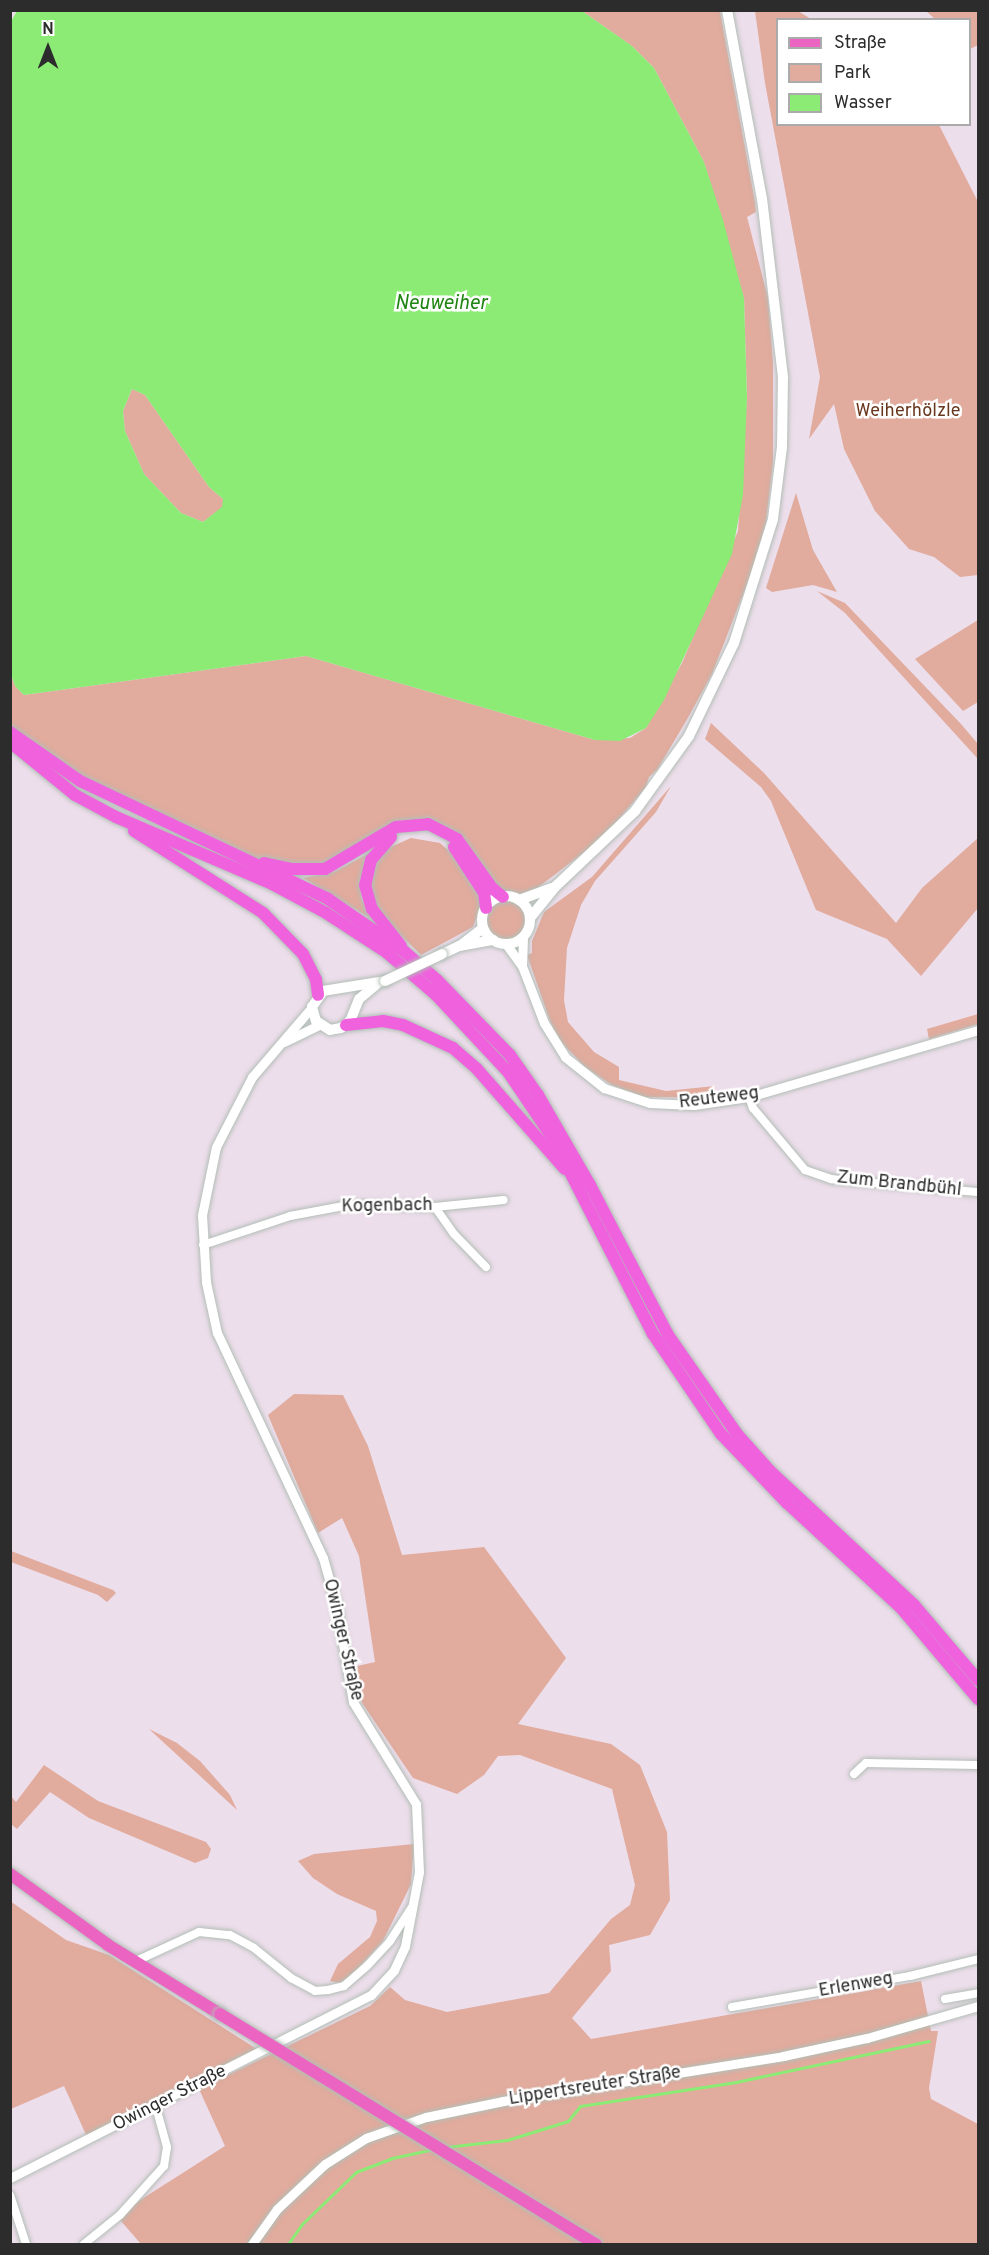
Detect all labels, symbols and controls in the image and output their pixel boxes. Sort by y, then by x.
north arrow [18,18,78,78]
legend [776,18,971,126]
text: N [42,20,54,40]
text: Straße [834,32,886,55]
text: Park [834,62,871,85]
text: Wasser [834,92,892,115]
water label: Neuweiher [395,292,487,316]
park label: Weiherhölzle [856,401,960,423]
street label: Reuteweg [678,1083,760,1115]
street label: Zum Brandbühl [836,1168,962,1202]
street label: Kogenbach [341,1195,433,1219]
street label: Owinger Straße [317,1577,367,1703]
street label: Erlenweg [817,1969,895,2003]
street label: Owinger Straße [110,2061,230,2137]
street label: Lippertsreuter Straße [507,2063,683,2111]

